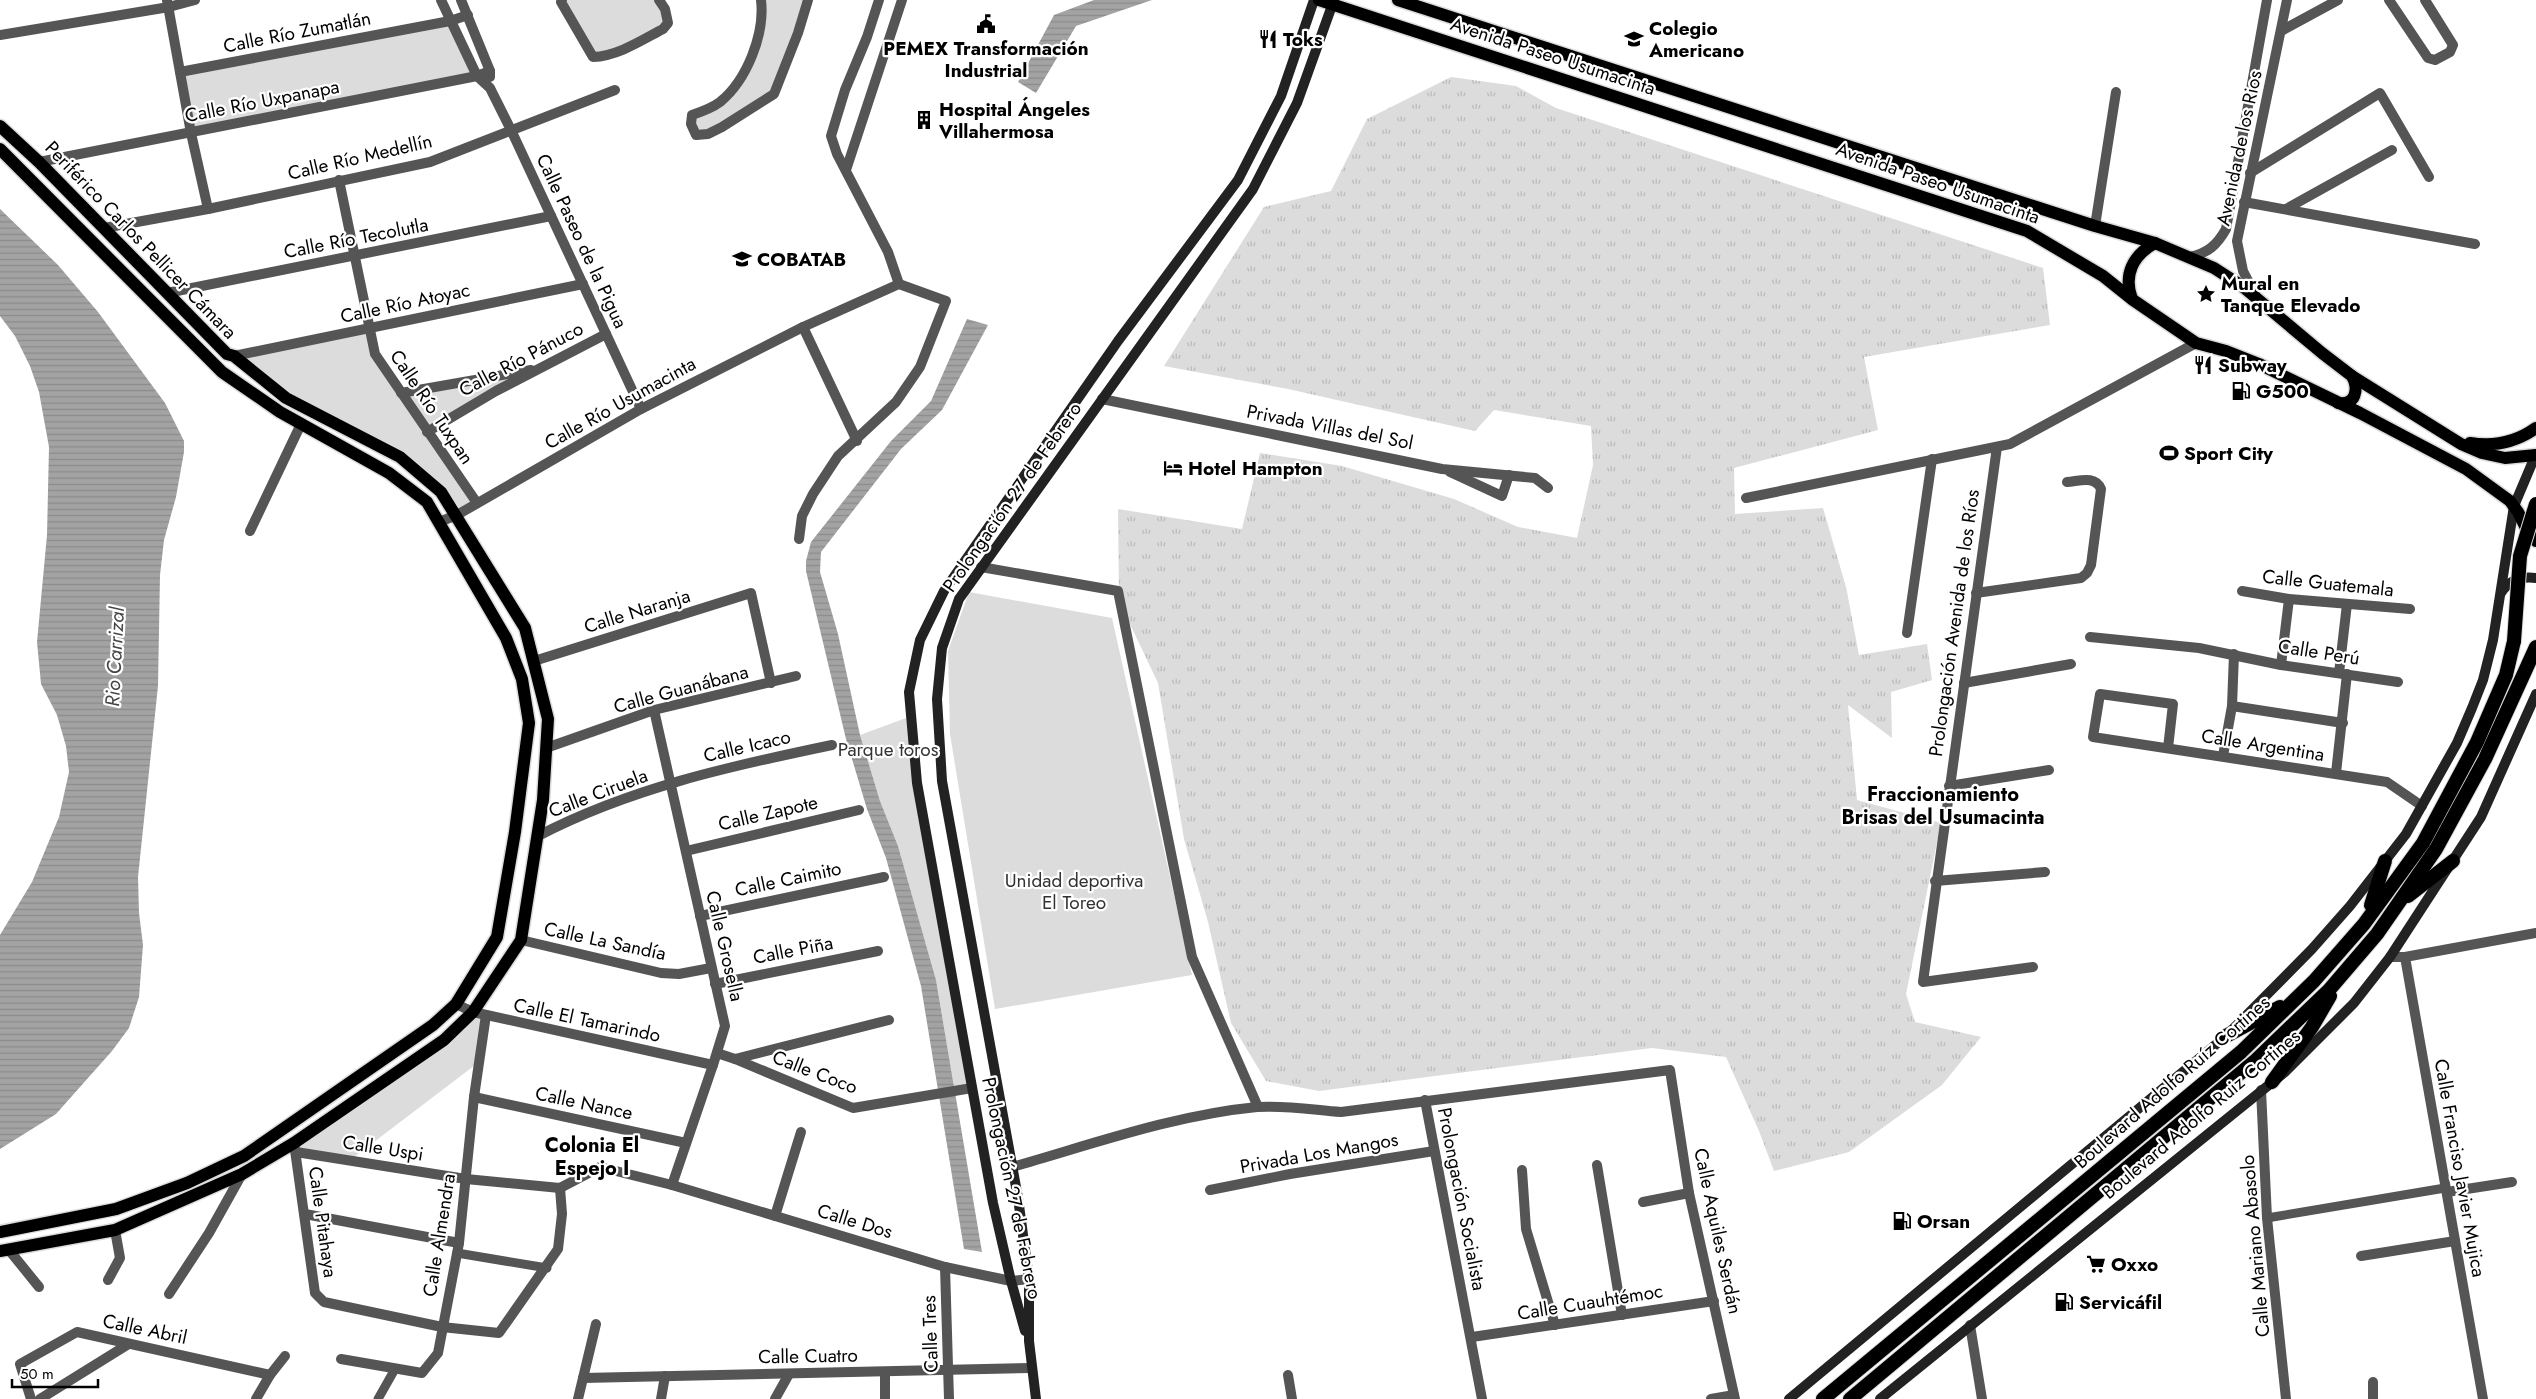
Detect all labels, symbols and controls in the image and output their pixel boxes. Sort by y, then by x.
street label: Calle Río Zumatlán [221,4,373,60]
street label: Avenida Paseo Usumacinta [1447,10,1659,102]
public building icon: PEMEX Transformación Industrial [975,13,997,35]
place label: Colegio Americano [1648,15,1744,64]
place label: Toks [1283,26,1323,53]
restaurant icon: Toks [1257,28,1279,50]
school or university icon: Colegio Americano [1623,28,1645,50]
place label: PEMEX Transformación Industrial [883,35,1089,84]
street label: Avenida de los Rios [2209,68,2269,228]
street label: Calle Río Uxpanapa [182,73,342,129]
place label: Hospital Ángeles Villahermosa [938,96,1090,145]
building icon: Hospital Ángeles Villahermosa [913,109,935,131]
street label: Calle Río Medellín [285,127,435,187]
street label: Periférico Carlos Pellicer Cámara [39,135,243,345]
street label: Avenida Paseo Usumacinta [1833,135,2043,231]
street label: Calle Paseo de la Pigua [530,149,634,333]
street label: Calle Río Tecolutla [281,211,431,265]
place label: COBATAB [757,246,846,273]
school or university icon: COBATAB [731,248,753,270]
place label: Mural en Tanque Elevado [2221,270,2361,319]
street label: Calle Río Atoyac [338,276,472,330]
place icon: Mural en Tanque Elevado [2195,283,2217,305]
street label: Calle Río Pánuco [454,315,588,403]
street label: Calle Río Tuxpan [384,344,480,470]
street label: Calle Río Usumacinta [539,350,701,456]
place label: Subway [2218,352,2288,379]
restaurant icon: Subway [2192,354,2214,376]
place label: G500 [2256,378,2309,405]
fuel station icon: G500 [2230,380,2252,402]
street label: Prolongación 27 de Febrero [936,397,1088,597]
street label: Privada Villas del Sol [1244,398,1416,456]
place label: Sport City [2184,440,2274,467]
sports icon: Sport City [2158,442,2180,464]
place label: Hotel Hampton [1188,455,1323,482]
hotel icon: Hotel Hampton [1162,457,1184,479]
street label: Prolongación Avenida de los Ríos [1922,487,1986,758]
street label: Calle Guatemala [2261,563,2395,603]
street label: Calle Naranja [581,582,693,640]
water label: Rio Carrizal [98,605,132,708]
street label: Calle Perú [2276,632,2362,672]
street label: Calle Guanábana [611,658,751,720]
street label: Calle Argentina [2199,722,2327,768]
street label: Calle Icaco [701,723,793,769]
park label: Parque toros [838,736,939,763]
street label: Calle Ciruela [545,762,651,824]
district label: Fraccionamiento Brisas del Usumacinta [1841,780,2045,832]
street label: Calle Zapote [716,788,821,838]
street label: Calle Caimito [732,855,844,903]
park label: Unidad deportiva El Toreo [1005,867,1143,916]
street label: Calle Grosella [699,888,751,1004]
street label: Calle La Sandía [541,915,669,967]
street label: Calle Piña [751,929,835,971]
street label: Boulevard Adolfo Ruíz Cortines [2068,989,2276,1175]
street label: Calle El Tamarindo [511,991,663,1049]
street label: Boulevard Adolfo Ruiz Cortines [2096,1023,2306,1205]
street label: Calle Coco [769,1043,861,1101]
street label: Calle Franciso Javier Mujica [2428,1057,2492,1279]
street label: Prolongación 27 de Febrero [975,1074,1049,1302]
street label: Calle Nance [533,1079,635,1127]
street label: Prolongación Socialista [1431,1105,1493,1293]
street label: Privada Los Mangos [1238,1126,1401,1180]
street label: Calle Uspi [341,1128,425,1168]
district label: Colonia El Espejo I [545,1131,639,1183]
street label: Calle Aquiles Serdán [1687,1146,1749,1316]
street label: Calle Mariano Abasolo [2234,1154,2276,1338]
street label: Calle Pitahaya [302,1165,344,1279]
street label: Calle Almendra [416,1171,462,1299]
street label: Calle Dos [814,1197,896,1245]
place label: Orsan [1917,1208,1970,1235]
fuel station icon: Orsan [1891,1210,1913,1232]
place label: Oxxo [2111,1251,2158,1278]
supermarket icon: Oxxo [2085,1253,2107,1275]
street label: Calle Cuauhtémoc [1515,1277,1665,1327]
place label: Servicáfil [2079,1289,2162,1316]
fuel station icon: Servicáfil [2053,1291,2075,1313]
street label: Calle Tres [915,1295,945,1373]
street label: Calle Abril [100,1307,190,1351]
street label: Calle Cuatro [758,1342,858,1370]
scale bar [12,1356,99,1388]
text: 50 m [20,1363,54,1385]

